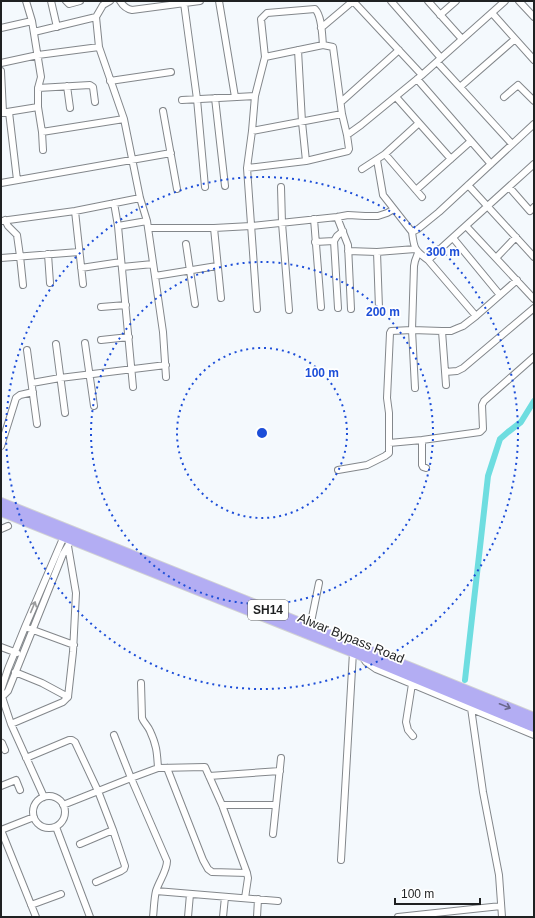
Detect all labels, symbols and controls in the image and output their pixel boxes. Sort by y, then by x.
text: 300 m [426,245,460,259]
text: 200 m [366,305,400,319]
text: 100 m [305,366,339,380]
centre of rings [255,426,269,440]
road number: SH14 [248,600,288,620]
one-way arrow [30,602,37,614]
street label: Alwar Bypass Road [296,610,406,666]
one-way arrow [498,703,510,710]
scale bar [395,880,480,906]
text: 100 m [401,887,434,901]

